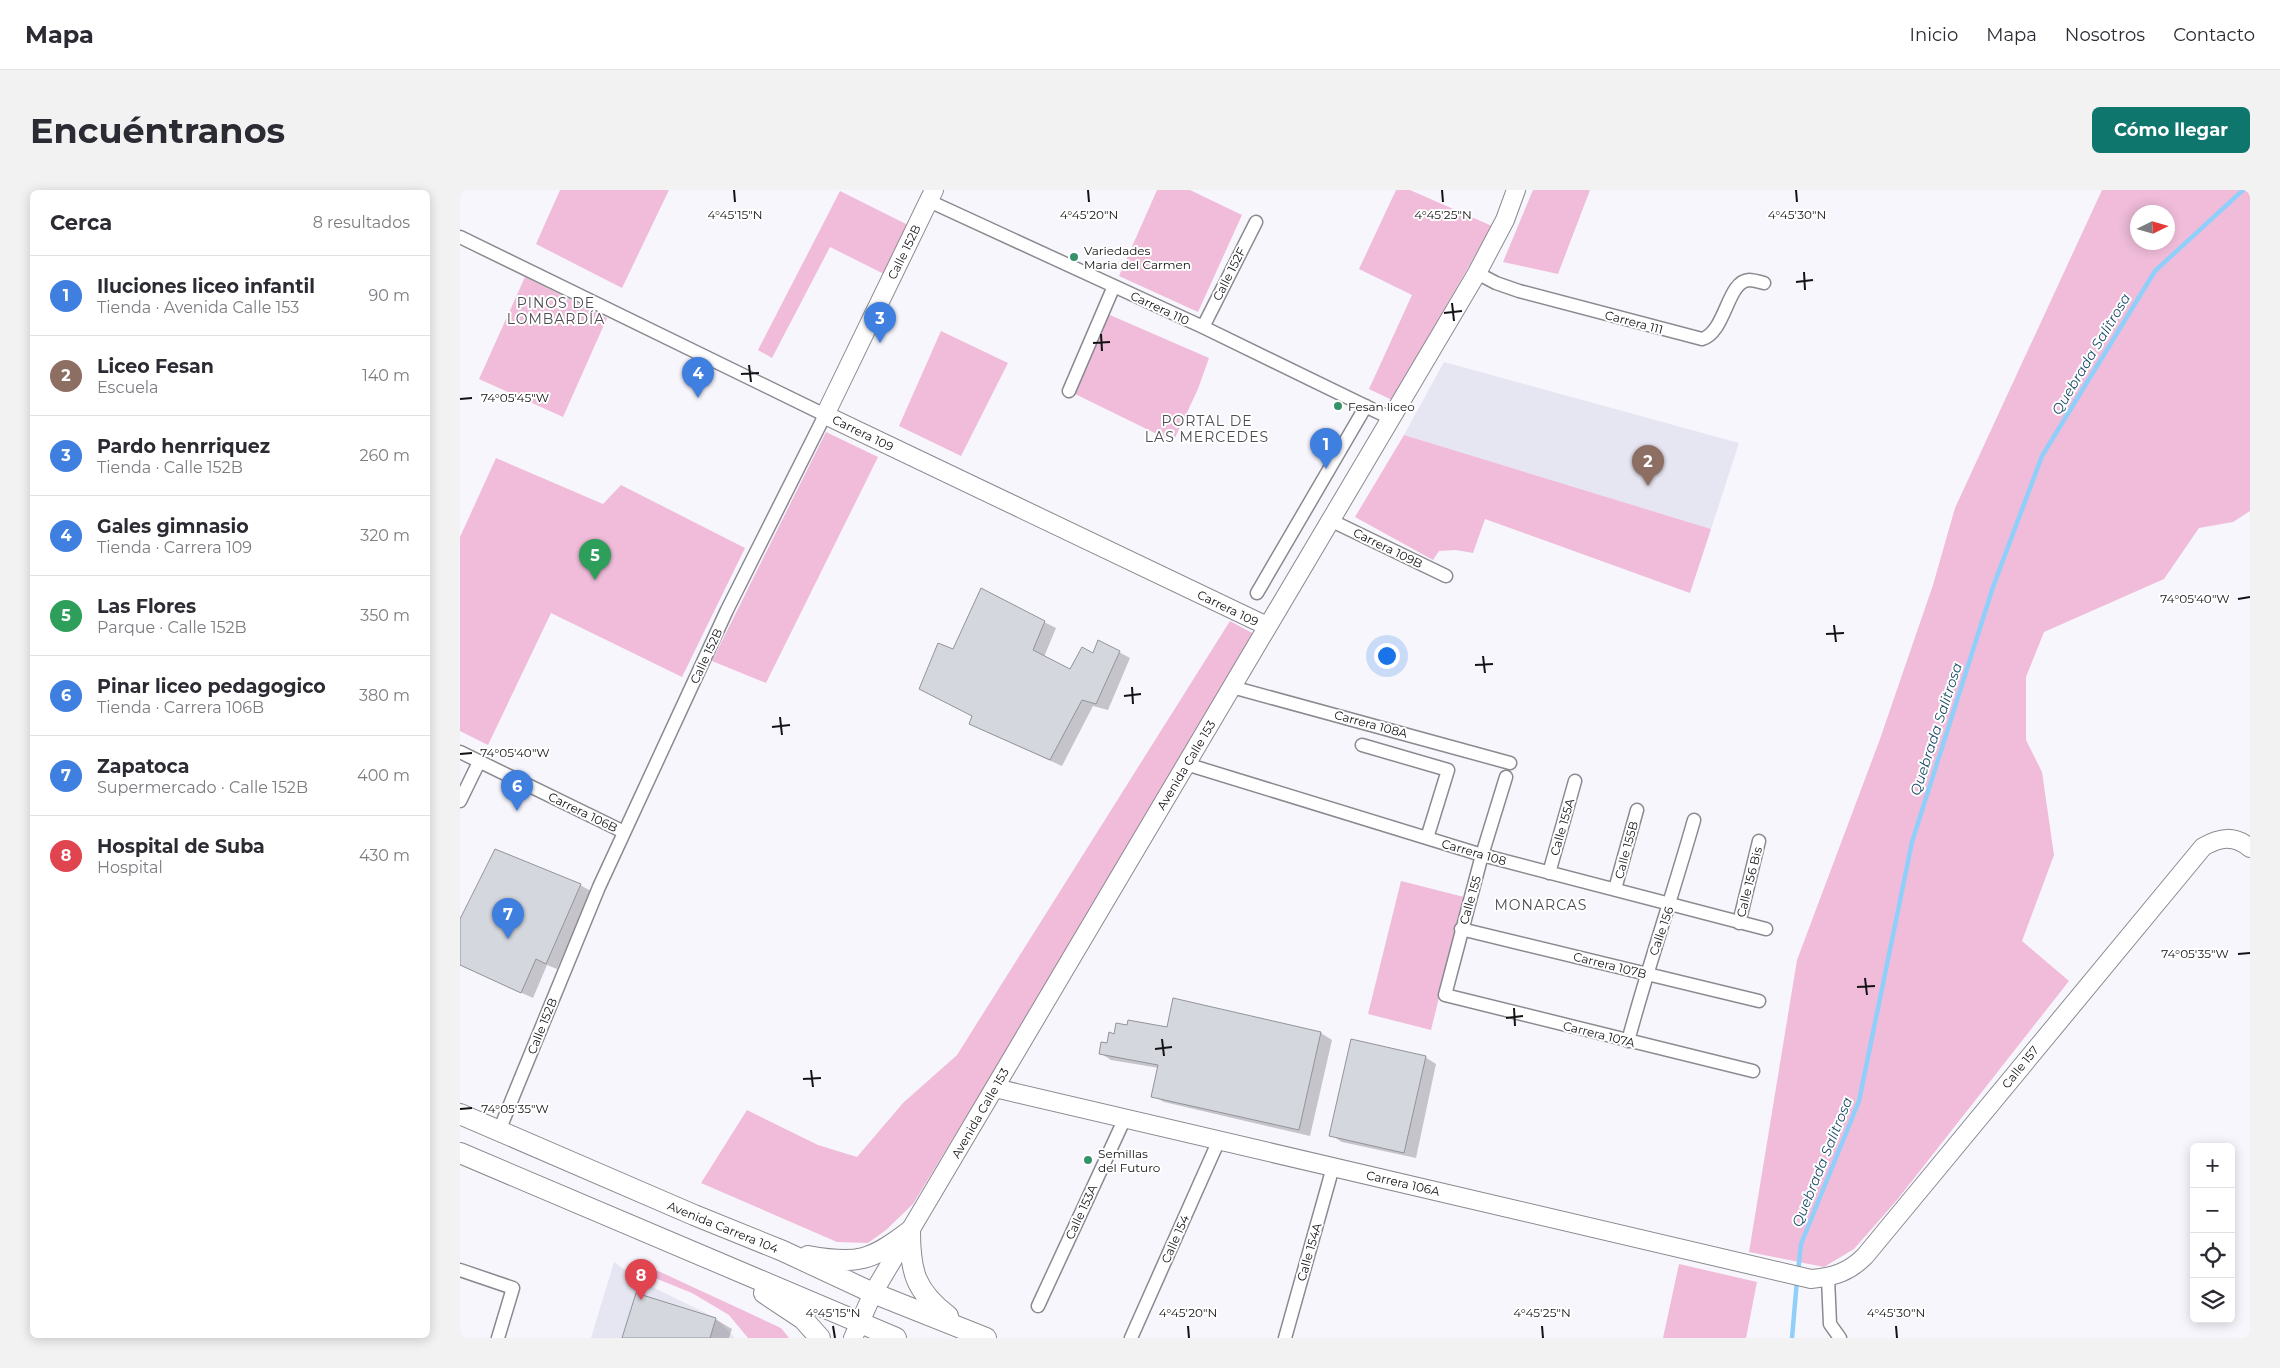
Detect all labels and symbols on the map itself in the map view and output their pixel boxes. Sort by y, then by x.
north arrow [2130,205,2175,250]
text: 4°45'15"N [707,207,763,222]
text: 4°45'20"N [1060,207,1118,222]
text: 4°45'25"N [1414,207,1472,222]
text: 4°45'30"N [1768,207,1826,222]
street label: Calle 152B [884,222,924,282]
place label: Variedades Maria del Carmen [1084,243,1191,272]
street label: Calle 152F [1209,244,1249,303]
marker: Variedades Maria del Carmen [1068,251,1080,263]
street label: Carrera 110 [1128,288,1192,328]
water label: Quebrada Salitrosa [2048,290,2134,418]
district label: PINOS DE LOMBARDÍA [507,294,605,328]
pin: 3 [864,302,896,343]
street label: Carrera 111 [1603,307,1665,337]
pin: 4 [682,357,714,398]
text: 74°05'45"W [481,390,549,405]
place label: Fesan liceo [1348,399,1415,414]
marker: Fesan liceo [1332,400,1344,412]
street label: Carrera 109 [830,412,896,454]
district label: PORTAL DE LAS MERCEDES [1145,412,1269,446]
pin: 1 [1310,428,1342,469]
pin: 2 [1632,445,1664,486]
street label: Carrera 109B [1351,525,1425,571]
pin: 5 [579,539,611,580]
street label: Carrera 109 [1195,587,1261,629]
text: 74°05'40"W [2160,591,2230,606]
street label: Calle 152B [687,626,725,686]
your location [1374,643,1400,669]
water label: Quebrada Salitrosa [1906,660,1966,798]
street label: Carrera 108A [1333,707,1410,741]
street label: Avenida Calle 153 [1153,717,1219,812]
text: 74°05'40"W [480,745,550,760]
pin: 6 [501,770,533,811]
street label: Carrera 106B [546,789,620,835]
street label: Calle 155A [1547,796,1577,857]
street label: Calle 155B [1611,819,1641,881]
street label: Carrera 108 [1440,836,1508,868]
street label: Calle 156 Bis [1733,845,1765,919]
street label: Calle 155 [1456,874,1484,926]
district label: MONARCAS [1495,896,1587,914]
pin: 7 [492,898,524,939]
street label: Calle 156 [1646,905,1676,957]
text: 74°05'35"W [2161,946,2229,961]
street label: Carrera 107B [1572,949,1648,981]
street label: Calle 152B [524,996,560,1056]
street label: Carrera 107A [1561,1018,1637,1050]
street label: Calle 157 [1998,1043,2042,1091]
street label: Avenida Calle 153 [948,1065,1012,1161]
water label: Quebrada Salitrosa [1788,1094,1856,1230]
text: 74°05'35"W [481,1101,549,1116]
place label: Semillas del Futuro [1098,1146,1160,1175]
marker: Semillas del Futuro [1082,1154,1094,1166]
street label: Carrera 106A [1365,1167,1442,1199]
street label: Calle 153A [1062,1182,1100,1242]
street label: Avenida Carrera 104 [665,1198,781,1256]
street label: Calle 154 [1158,1212,1192,1266]
street label: Calle 154A [1294,1221,1325,1283]
pin: 8 [625,1259,657,1300]
text: 4°45'15"N [805,1305,861,1320]
text: 4°45'20"N [1159,1305,1217,1320]
text: 4°45'25"N [1513,1305,1571,1320]
text: 4°45'30"N [1867,1305,1925,1320]

